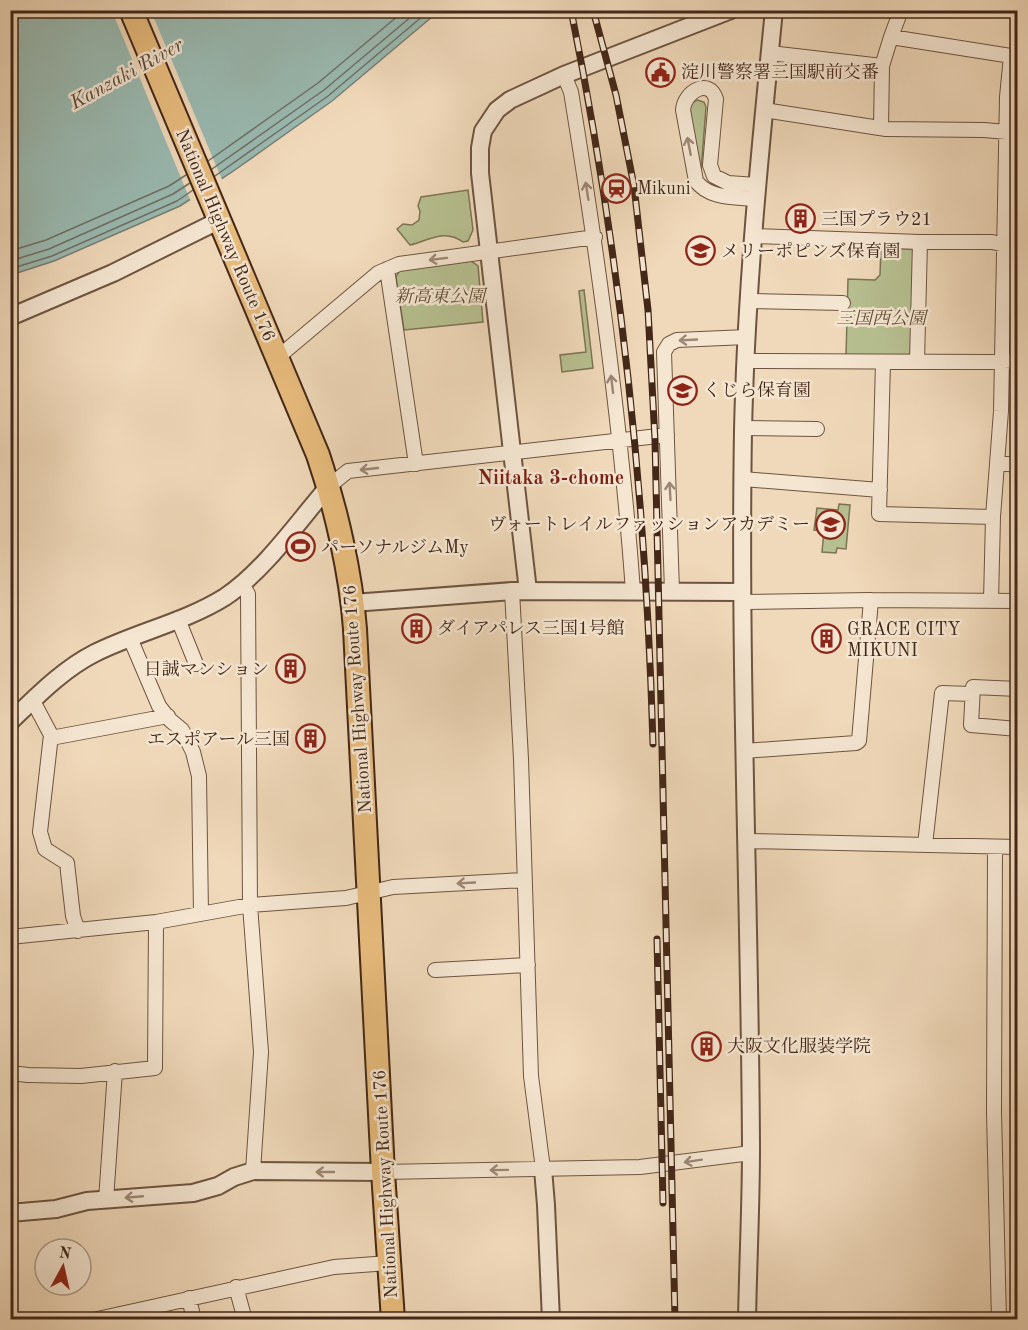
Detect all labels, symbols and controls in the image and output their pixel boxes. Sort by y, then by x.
water label: Kanzaki River [66,35,187,115]
public building icon: 淀川警察署三国駅前交番 [644,56,676,88]
place label: 淀川警察署三国駅前交番 [681,62,879,82]
street label: National Highway Route 176 [172,127,278,344]
one-way arrow [683,136,694,156]
station icon: Mikuni [600,172,632,204]
place label: Mikuni [637,180,691,198]
one-way arrow [582,181,593,201]
building icon: 三国プラウ21 [784,203,816,235]
place label: 三国プラウ21 [821,210,932,229]
school or university icon: メリーポピンズ保育園 [684,235,716,267]
place label: メリーポピンズ保育園 [721,241,900,261]
one-way arrow [428,253,448,264]
park label: 新高東公園 [395,286,488,306]
park label: 三国西公園 [836,309,929,328]
one-way arrow [679,334,699,345]
one-way arrow [606,374,617,394]
school or university icon: くじら保育園 [666,374,698,406]
place label: くじら保育園 [703,380,811,400]
one-way arrow [360,464,380,475]
district label: Niitaka 3-chome [478,469,624,489]
one-way arrow [664,481,675,501]
school or university icon: ヴォートレイルファッションアカデミー [815,508,847,540]
place label: ヴォートレイルファッションアカデミー [489,515,810,534]
sports icon: パーソナルジムMy [284,531,316,563]
place label: パーソナルジムMy [321,538,469,557]
street label: National Highway Route 176 [341,584,375,814]
building icon: ダイアパレス三国1号館 [400,612,432,644]
place label: ダイアパレス三国1号館 [437,618,625,638]
place label: GRACE CITY MIKUNI [847,621,960,660]
building icon: GRACE CITY MIKUNI [810,623,842,655]
building icon: 日誠マンション [274,653,306,685]
place label: 日誠マンション [144,659,269,679]
building icon: エスポアール三国 [295,723,327,755]
place label: エスポアール三国 [147,730,290,749]
one-way arrow [457,877,476,888]
building icon: 大阪文化服装学院 [690,1030,722,1062]
place label: 大阪文化服装学院 [727,1036,871,1056]
street label: National Highway Route 176 [371,1069,401,1299]
one-way arrow [684,1156,704,1167]
one-way arrow [489,1164,509,1175]
one-way arrow [315,1166,335,1178]
one-way arrow [124,1192,144,1203]
north arrow [33,1237,93,1297]
text: N [58,1245,73,1263]

